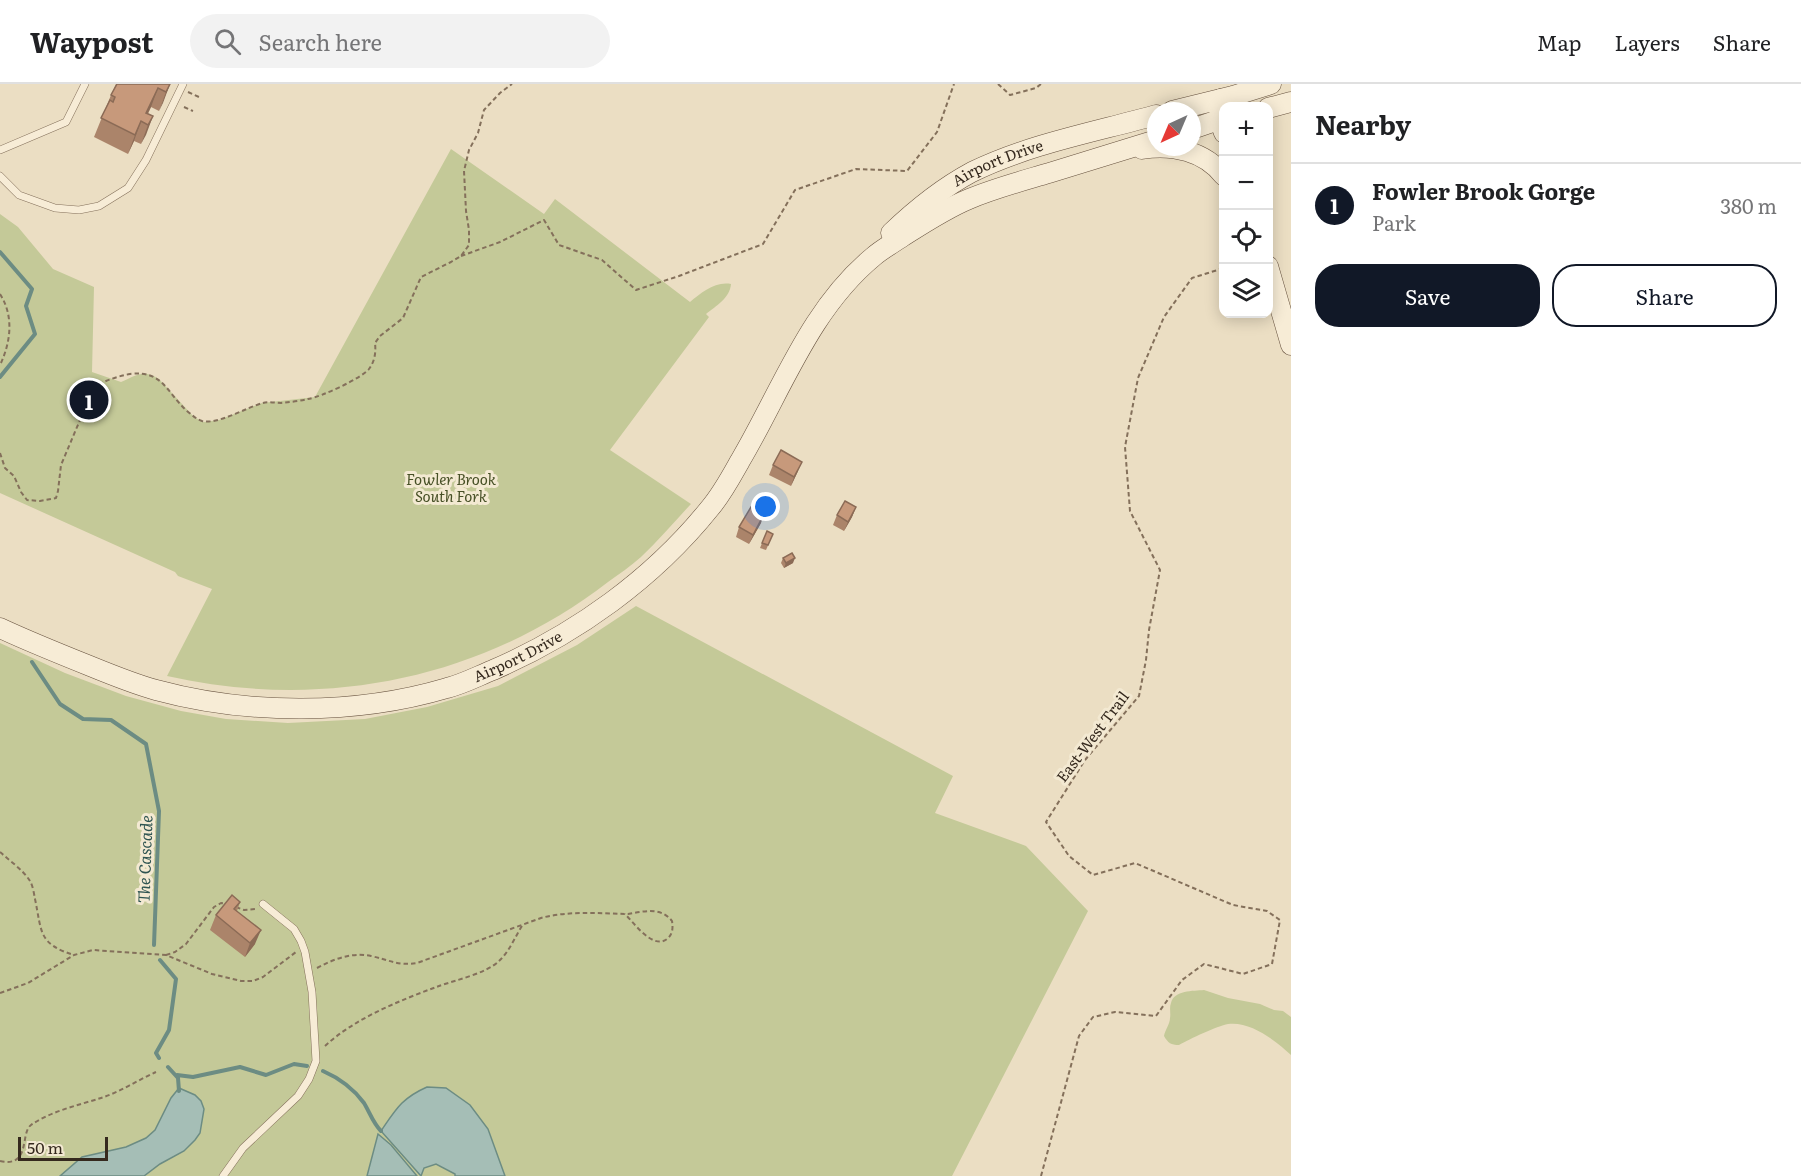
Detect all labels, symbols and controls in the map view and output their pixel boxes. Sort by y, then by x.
search box [190,14,610,68]
text: Waypost [30,20,154,62]
icon: search [211,25,244,58]
text: Search here [259,25,382,58]
text: Map [1537,26,1582,57]
text: Layers [1615,26,1680,57]
text: Share [1713,26,1771,57]
north arrow [1147,102,1201,156]
map controls [1219,102,1273,318]
button: + [1219,102,1273,156]
text: Nearby [1315,104,1411,143]
street label: Airport Drive [947,133,1046,191]
button: − [1219,156,1273,210]
text: Fowler Brook Gorge [1372,174,1595,207]
text: 1 [1330,190,1339,220]
text: 380 m [1720,190,1777,220]
text: Park [1372,207,1416,237]
button: locate [1219,210,1273,264]
button: layers [1219,264,1273,318]
button: Save [1315,264,1540,327]
button: Share [1552,264,1777,327]
pin: 1 [70,378,109,422]
park label: Fowler Brook South Fork [406,467,497,507]
your location [751,492,780,521]
street label: Airport Drive [469,624,566,687]
street label: East-West Trail [1050,686,1134,787]
water label: The Cascade [130,815,158,903]
scale bar [18,1134,108,1162]
text: 50 m [27,1135,63,1159]

